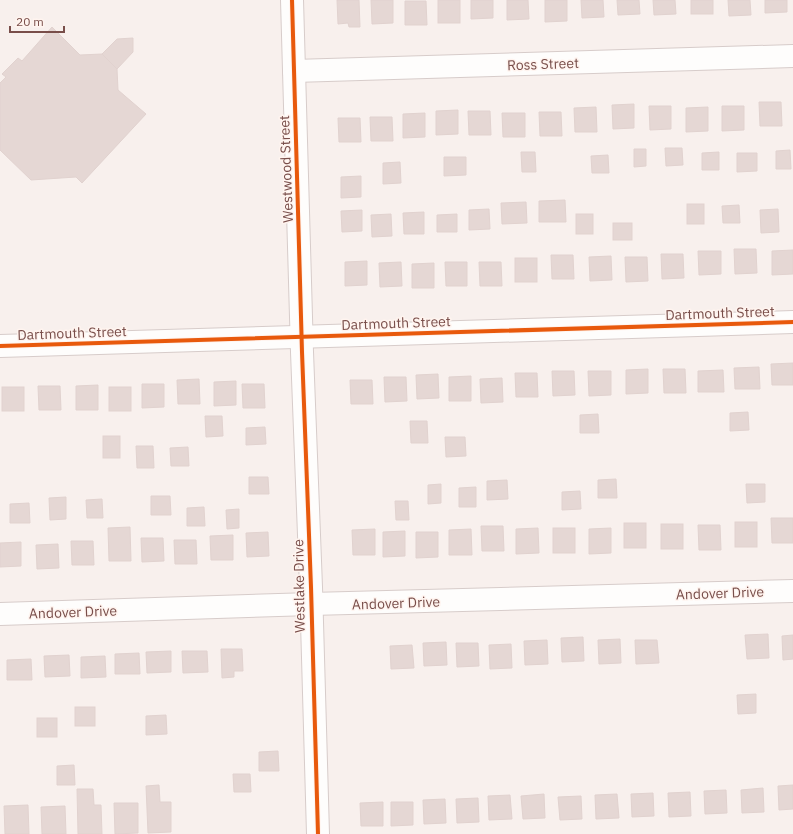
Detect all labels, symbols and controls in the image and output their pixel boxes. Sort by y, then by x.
scale bar [10,8,64,34]
text: 20 m [16,14,44,29]
street label: Ross Street [507,54,579,74]
street label: Westwood Street [275,115,297,223]
street label: Dartmouth Street [665,302,775,324]
street label: Dartmouth Street [341,312,451,334]
street label: Dartmouth Street [17,322,127,344]
street label: Westlake Drive [289,539,309,633]
street label: Andover Drive [676,582,765,604]
street label: Andover Drive [352,592,441,614]
street label: Andover Drive [29,601,118,623]

